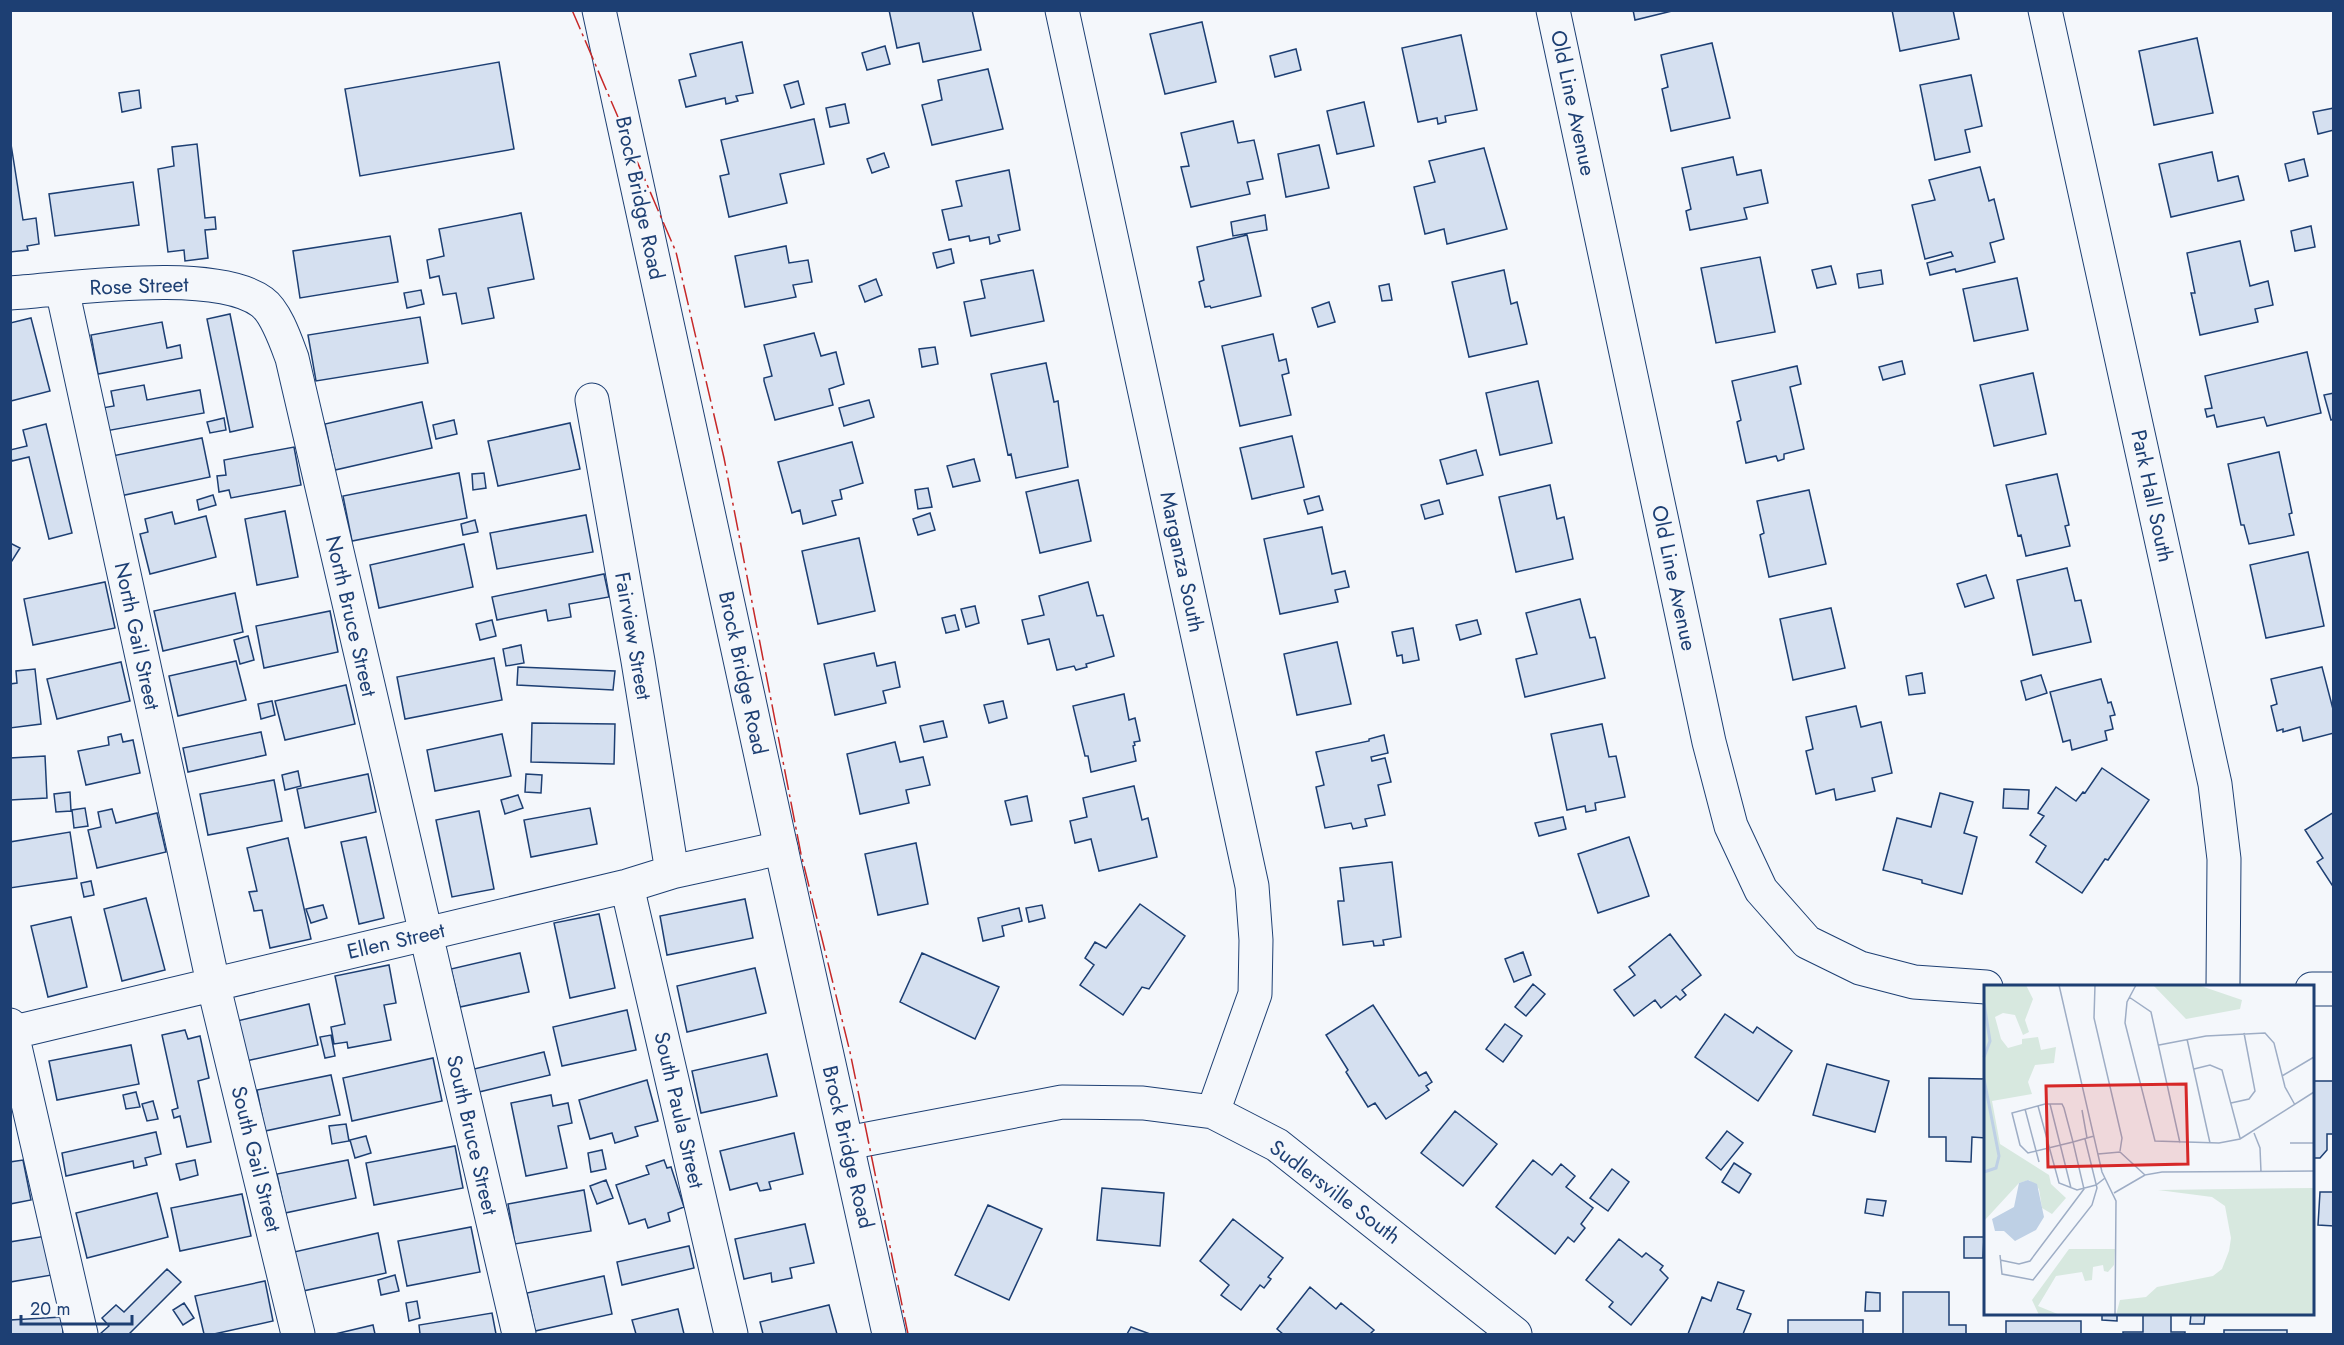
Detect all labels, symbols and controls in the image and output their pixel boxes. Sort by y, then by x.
street label: Old Line Avenue [1543,27,1603,179]
street label: Brock Bridge Road [608,114,672,282]
street label: Rose Street [89,269,189,303]
street label: Park Hall South [2123,427,2181,565]
street label: Marganza South [1152,489,1212,635]
street label: Old Line Avenue [1644,502,1704,654]
street label: North Bruce Street [318,532,384,700]
street label: North Gail Street [107,559,167,713]
street label: Fairview Street [607,570,659,702]
street label: Brock Bridge Road [711,589,775,757]
street label: Ellen Street [344,915,448,967]
inset map [1984,985,2314,1315]
street label: South Paula Street [646,1029,712,1191]
street label: South Bruce Street [439,1052,505,1218]
street label: Brock Bridge Road [815,1063,881,1231]
street label: South Gail Street [223,1083,289,1235]
street label: Sudlersville South [1263,1133,1407,1251]
scale bar [21,1288,132,1326]
text: 20 m [30,1296,70,1322]

